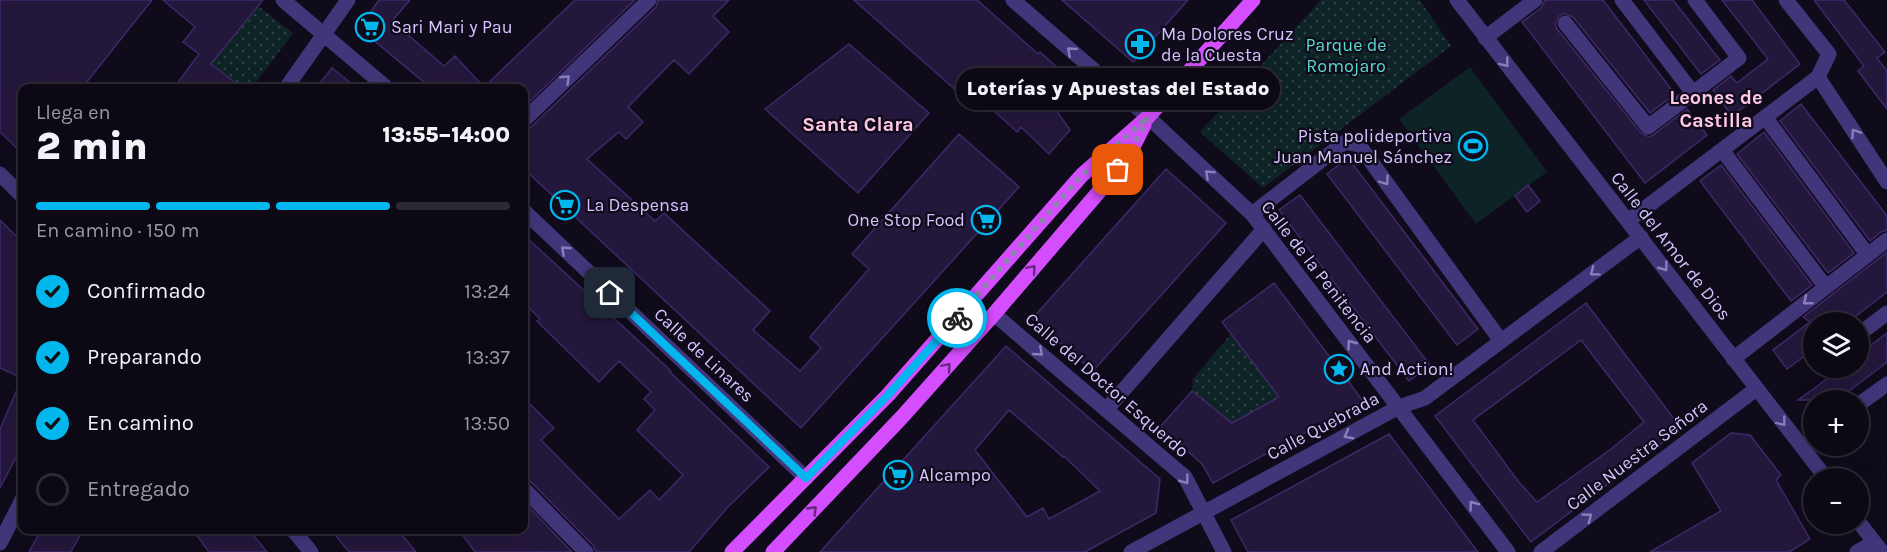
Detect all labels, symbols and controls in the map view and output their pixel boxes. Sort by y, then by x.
supermarket icon: Sari Mari y Pau [354,11,386,43]
place label: Sari Mari y Pau [391,16,513,38]
place label: Mª Dolores Cruz de la Cuesta [1161,23,1294,66]
pharmacy icon: Mª Dolores Cruz de la Cuesta [1124,28,1156,60]
park label: Parque de Romojaro [1305,34,1387,77]
one-way arrow [1068,47,1078,58]
one-way arrow [1497,57,1508,68]
callout: Loterías y Apuestas del Estado [956,68,1280,110]
one-way arrow [559,75,569,86]
text: Loterías y Apuestas del Estado [967,77,1269,100]
district label: Leones de Castilla [1669,86,1763,132]
text: Llega en [36,101,111,124]
district label: Santa Clara [802,113,914,136]
text: 13:55–14:00 [382,122,510,148]
text: 2 min [36,123,148,169]
place label: Pista polideportiva Juan Manuel Sánchez [1274,125,1452,168]
one-way arrow [1851,129,1862,140]
sports icon: Pista polideportiva Juan Manuel Sánchez [1457,130,1489,162]
pin [1092,144,1143,195]
icon: bag [1101,153,1134,186]
street label: Calle del Amor de Dios [1606,167,1736,325]
one-way arrow [1206,170,1216,181]
one-way arrow [1378,174,1389,185]
supermarket icon: La Despensa [549,189,581,221]
place label: La Despensa [586,194,689,216]
street label: Calle de la Penitencia [1257,196,1381,348]
supermarket icon: One Stop Food [970,204,1002,236]
place label: One Stop Food [847,209,965,231]
text: En camino · 150 m [36,219,199,242]
one-way arrow [561,247,572,258]
one-way arrow [1656,260,1667,271]
one-way arrow [1590,264,1601,275]
one-way arrow [1025,265,1036,276]
pin [584,267,635,318]
icon: check [36,275,69,308]
icon: home [593,276,626,309]
text: Confirmado [87,278,206,304]
text: 13:24 [464,280,510,303]
courier [927,288,987,348]
one-way arrow [1802,293,1813,304]
icon: bike [941,302,974,335]
street label: Calle de Linares [650,303,758,407]
street label: Calle del Doctor Esquerdo [1021,308,1193,462]
map controls [1803,312,1869,534]
button: layers [1803,312,1869,378]
one-way arrow [1348,340,1359,351]
icon: check [36,341,69,374]
text: Preparando [87,344,202,370]
one-way arrow [1032,344,1043,355]
text: 13:37 [466,346,510,369]
place icon: And Action! [1323,353,1355,385]
place label: And Action! [1360,358,1454,380]
one-way arrow [940,363,951,374]
street label: Calle Quebrada [1263,387,1383,465]
button: + [1803,390,1869,456]
street label: Calle Nuestra Señora [1562,395,1712,515]
icon: check [36,407,69,440]
text: En camino [87,410,194,436]
text: 13:50 [464,412,510,435]
one-way arrow [1775,415,1786,426]
one-way arrow [1344,428,1354,439]
supermarket icon: Alcampo [882,459,914,491]
place label: Alcampo [919,464,991,486]
button: − [1803,468,1869,534]
one-way arrow [1177,474,1188,485]
text: Entregado [87,476,190,502]
one-way arrow [1469,501,1480,512]
one-way arrow [806,506,817,517]
one-way arrow [1581,513,1592,524]

